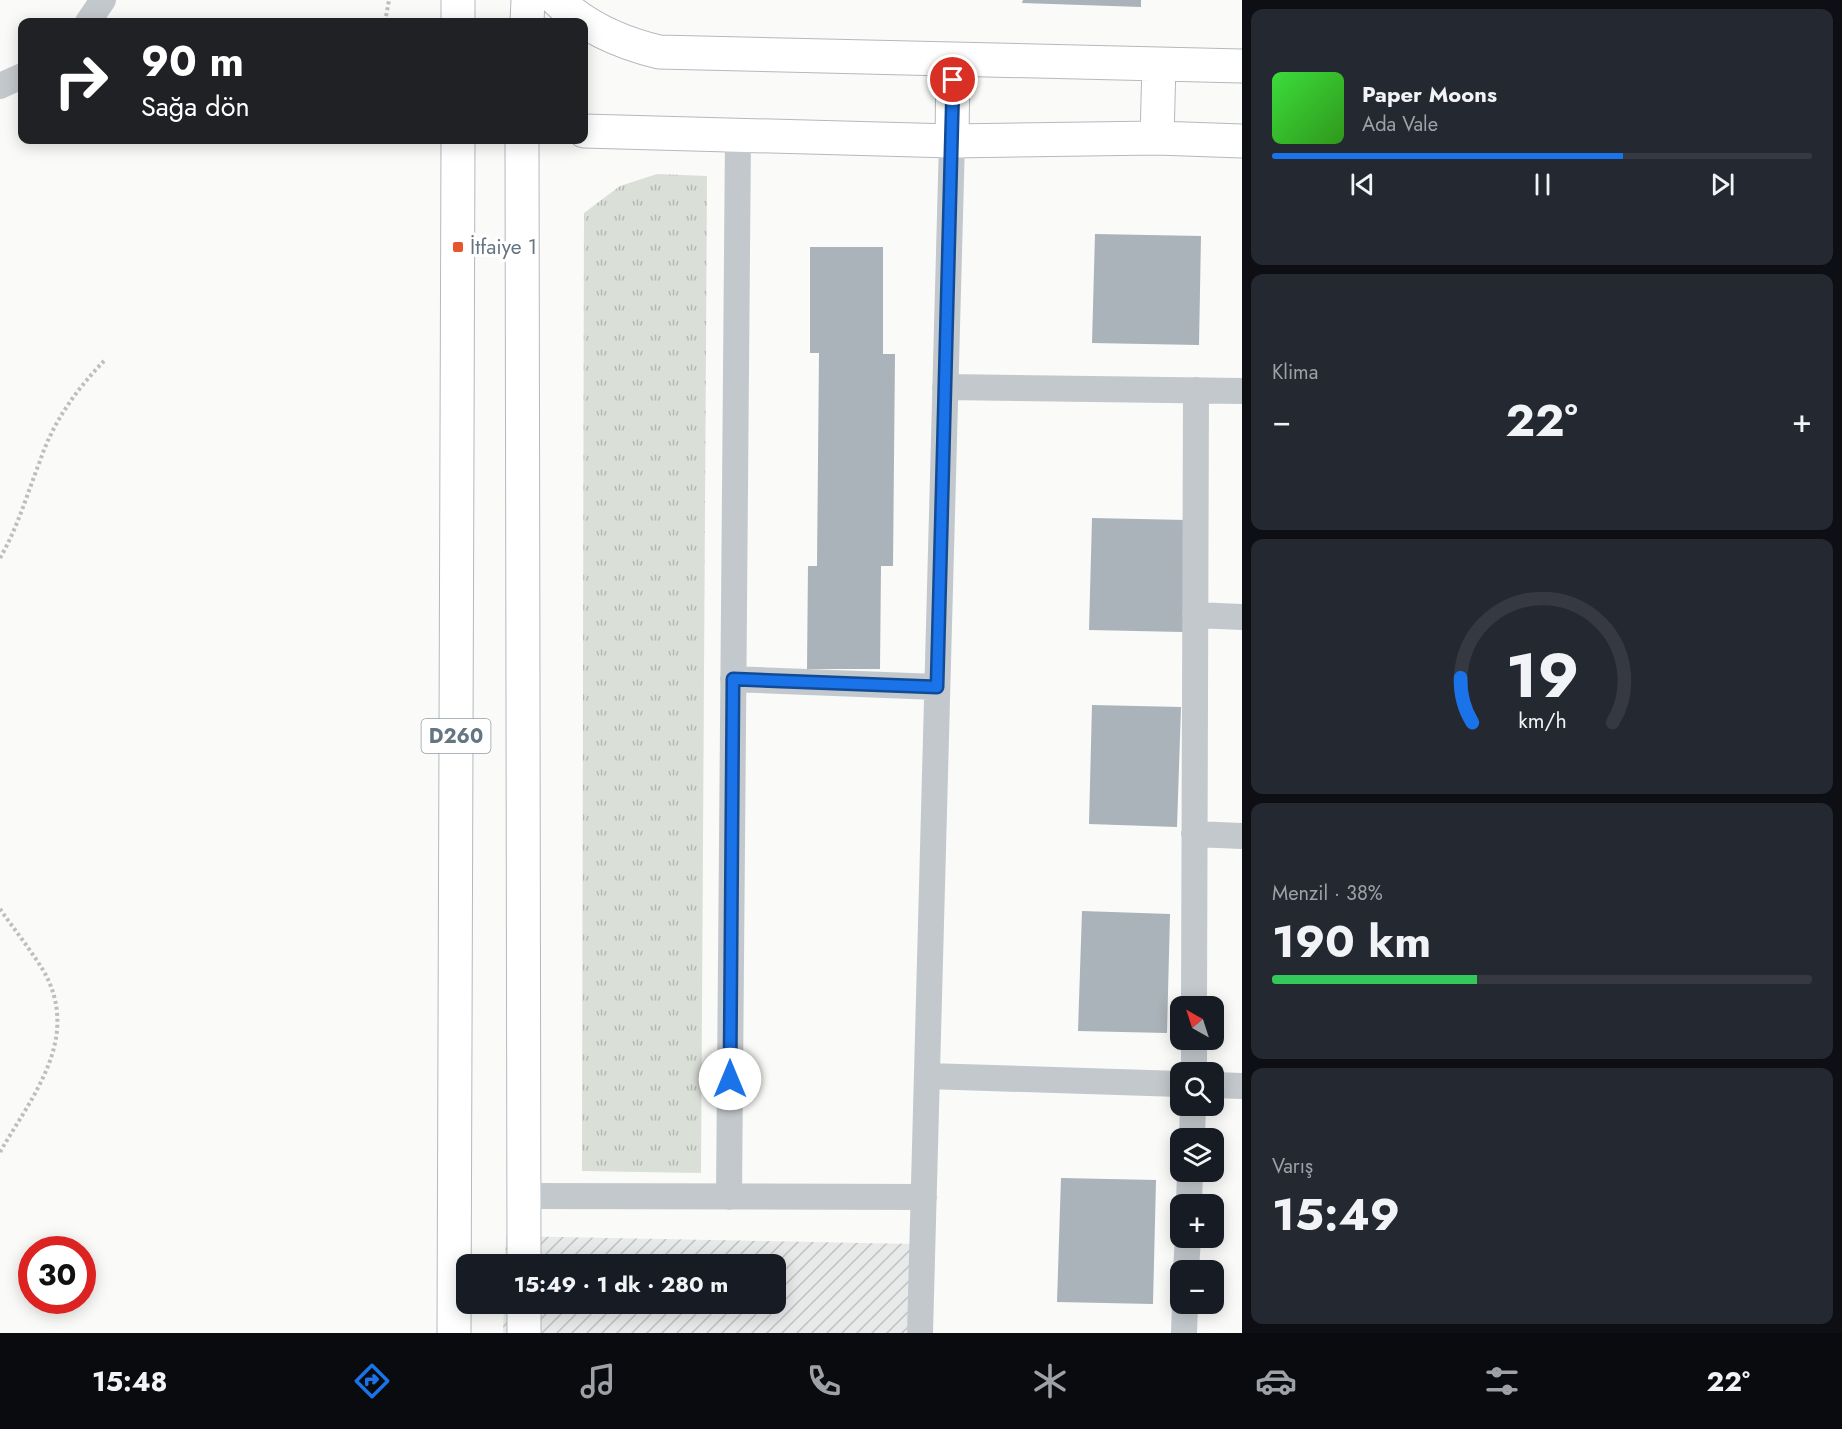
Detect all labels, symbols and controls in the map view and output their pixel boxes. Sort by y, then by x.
text: 90 m [141,31,244,92]
icon: right [42,42,120,120]
pin [927,54,978,105]
icon: arrive [936,63,969,96]
text: Paper Moons [1362,78,1497,110]
text: Sağa dön [141,87,250,126]
text: Ada Vale [1362,110,1438,139]
icon: previous [1346,168,1379,201]
icon: pause [1526,168,1559,201]
icon: next [1706,168,1739,201]
place label: İtfaiye 1 [470,232,537,262]
marker: İtfaiye 1 [451,240,465,254]
text: Klima [1272,358,1318,387]
text: 22° [1505,388,1578,453]
text: − [1272,397,1291,444]
text: + [1792,397,1812,444]
text: 19 [1505,631,1579,721]
text: km/h [1518,706,1566,737]
road number: D260 [422,719,490,753]
text: Menzil · 38% [1272,879,1383,908]
text: 190 km [1272,909,1431,974]
north arrow [1170,996,1224,1050]
map controls [1170,996,1224,1314]
position arrow [698,1047,762,1111]
button: search [1170,1062,1224,1116]
button: layers [1170,1128,1224,1182]
text: Varış [1272,1152,1313,1181]
text: 15:49 [1272,1182,1400,1247]
button: + [1170,1194,1224,1248]
speed limit sign: 30 [18,1236,96,1314]
button: − [1170,1260,1224,1314]
text: 15:49 · 1 dk · 280 m [514,1268,728,1300]
icon: directions [351,1360,393,1402]
icon: music [577,1360,619,1402]
icon: phone [803,1360,845,1402]
icon: climate [1029,1360,1071,1402]
icon: car [1255,1360,1297,1402]
icon: filters [1481,1360,1523,1402]
text: 15:48 [92,1362,168,1401]
text: 22° [1707,1362,1750,1401]

